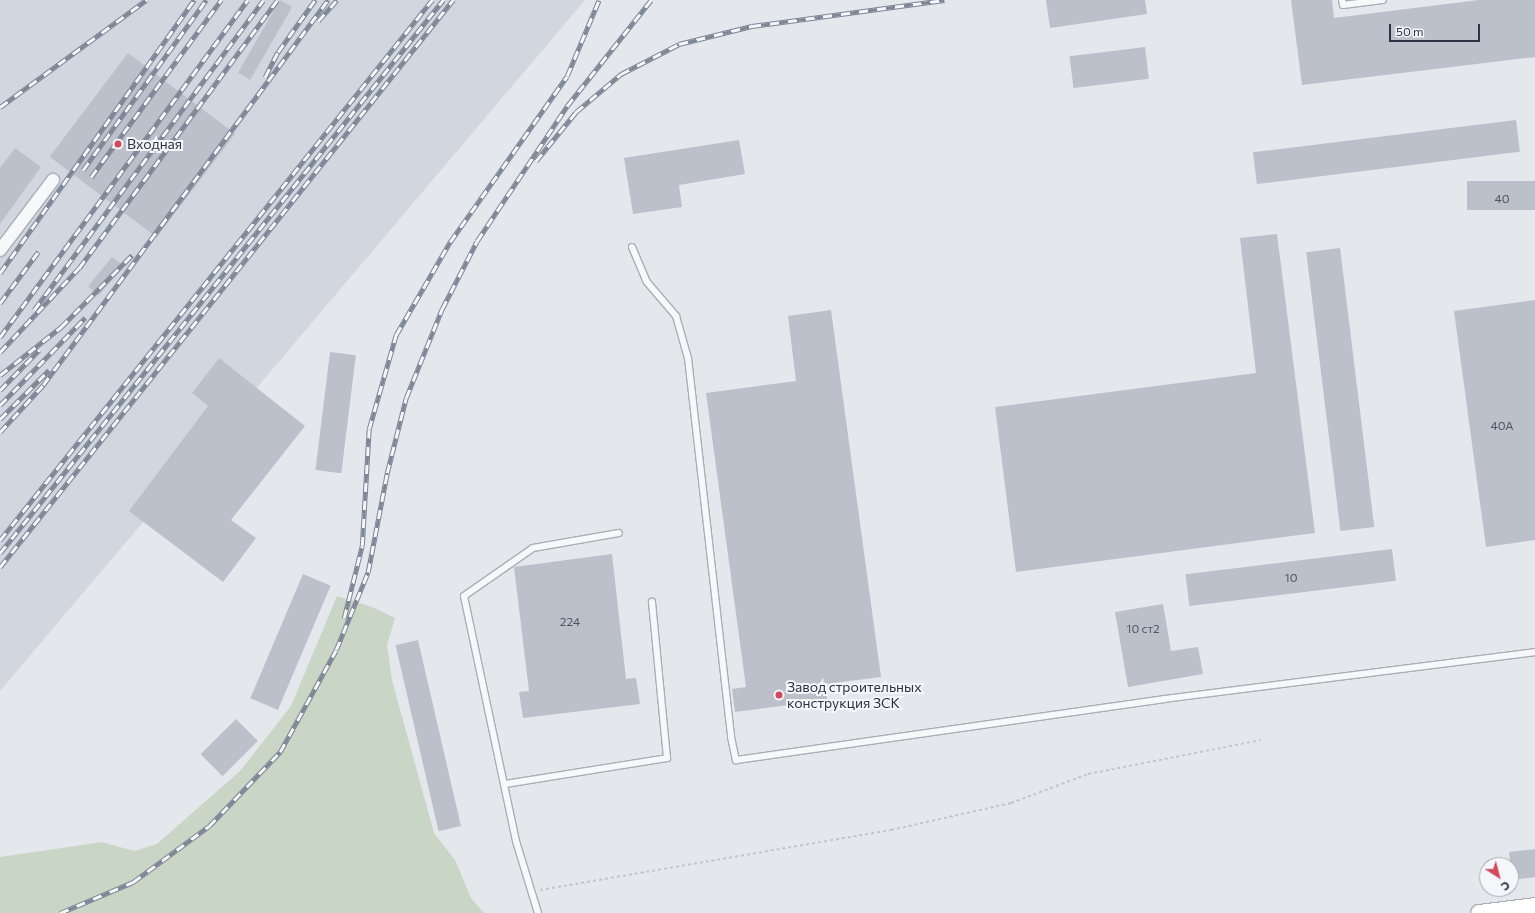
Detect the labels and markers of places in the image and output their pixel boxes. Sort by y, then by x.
place label: Входная [127,136,182,152]
marker: Входная [112,138,124,150]
place label: Завод строительных конструкция ЗСК [787,679,922,712]
marker: Завод строительных конструкция ЗСК [774,690,784,700]

